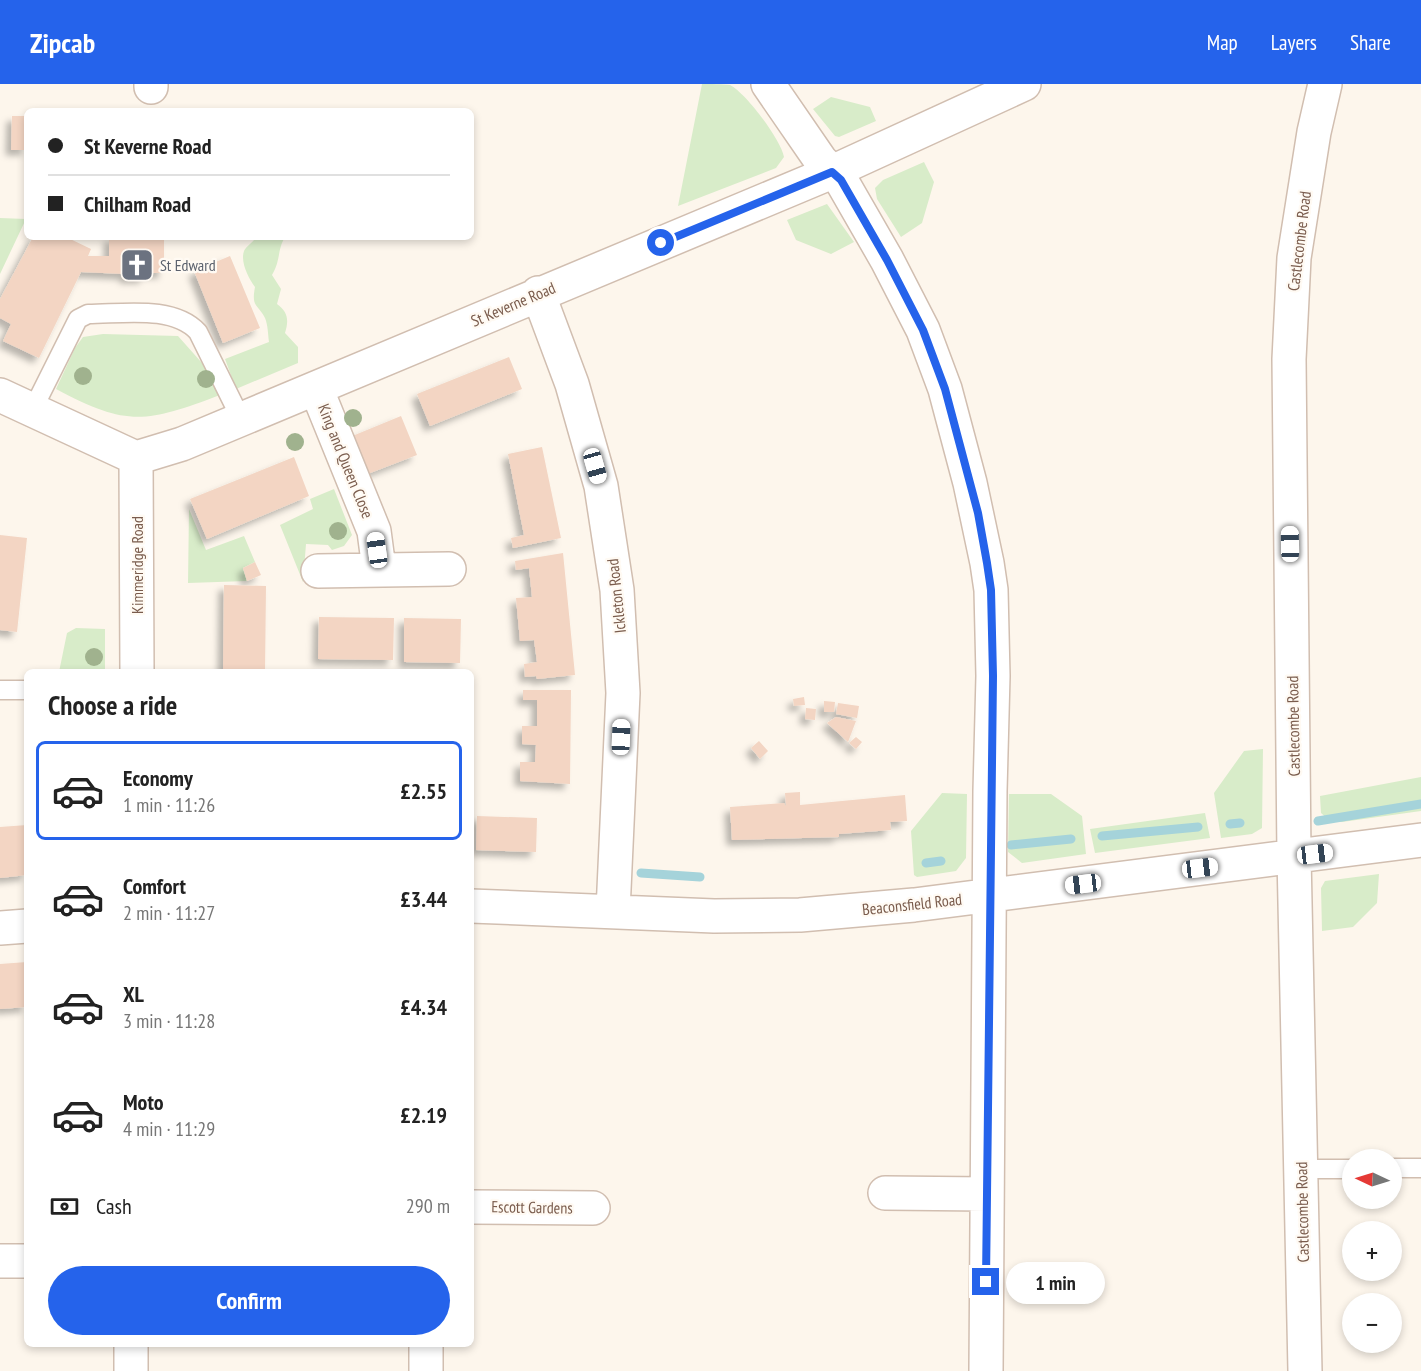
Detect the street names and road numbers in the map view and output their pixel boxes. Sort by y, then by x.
street label: Castlecombe Road [1283,190,1315,292]
street label: St Keverne Road [468,277,558,331]
street label: King and Queen Close [314,401,378,521]
street label: Kimmeridge Road [127,516,147,614]
street label: Ickleton Road [602,558,630,634]
street label: Castlecombe Road [1282,675,1304,776]
street label: Beaconsfield Road [861,889,963,919]
street label: Castlecombe Road [1291,1161,1313,1262]
street label: Escott Gardens [491,1196,573,1218]

